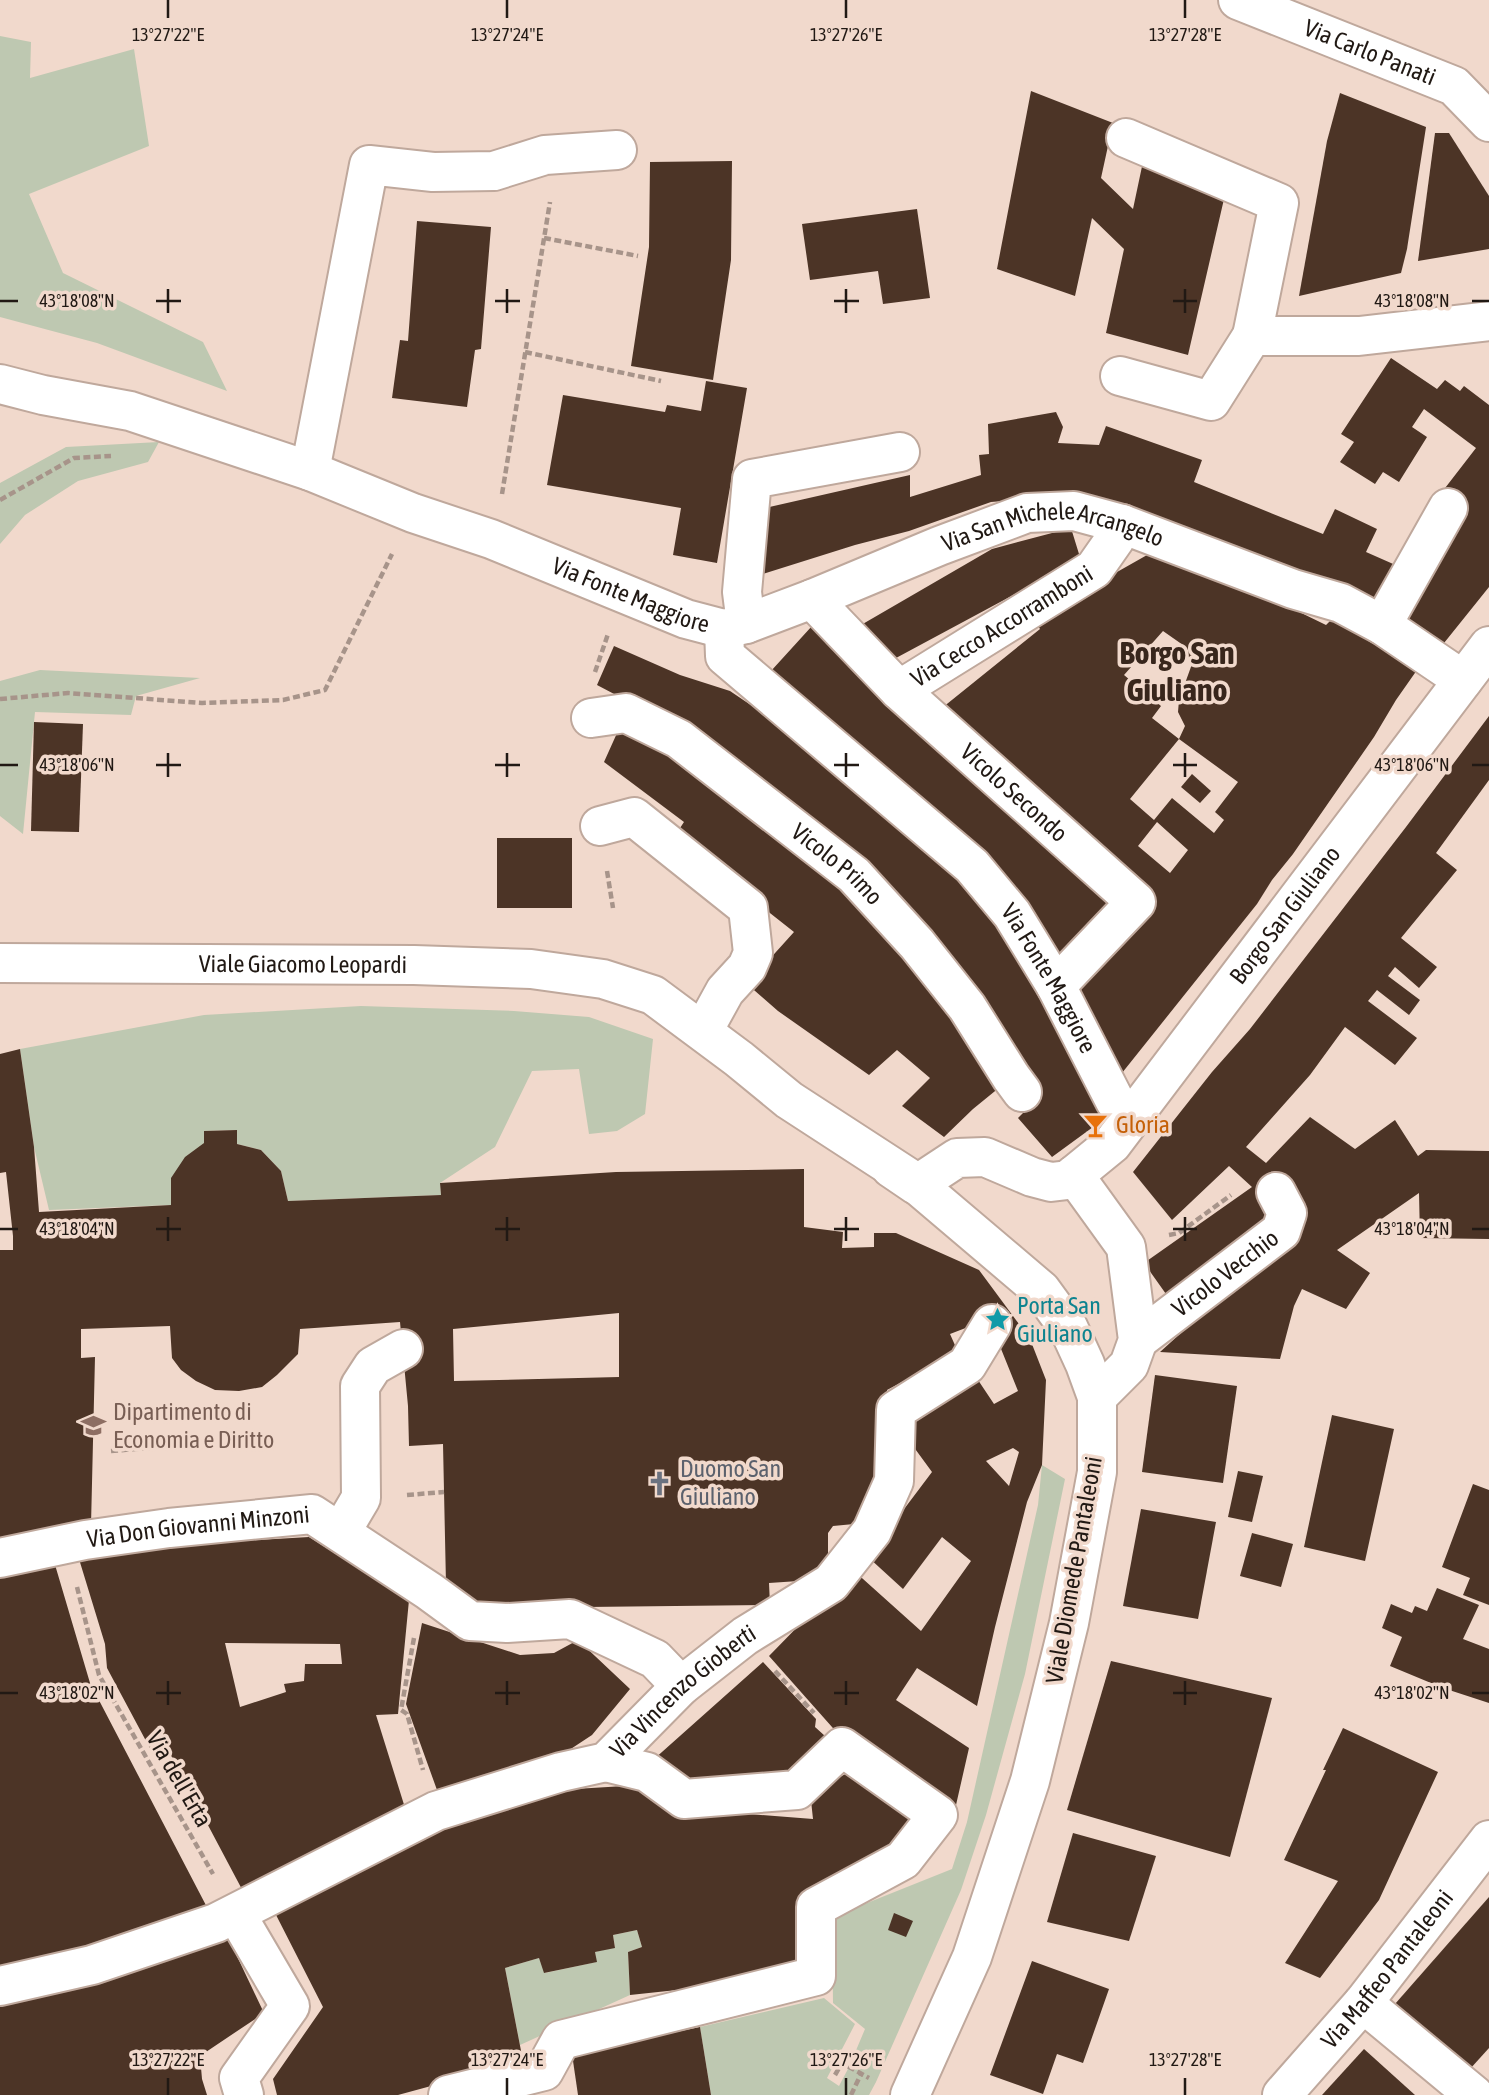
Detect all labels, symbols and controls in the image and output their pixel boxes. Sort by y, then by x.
street label: Via Carlo Panati [1300,14,1440,90]
text: 13°27'22"E [132,24,204,45]
text: 13°27'24"E [471,24,543,45]
text: 13°27'26"E [810,24,882,45]
text: 13°27'28"E [1149,24,1221,45]
text: 43°18'08"N [39,290,115,311]
text: 43°18'08"N [1374,290,1450,311]
text: Via San Michele Arcangelo [938,497,1168,557]
street label: Via San Michele Arcangelo [939,530,1169,562]
street label: Via Fonte Maggiore [548,552,712,638]
street label: Via Cecco Accorramboni [906,559,1097,692]
district label: Borgo San Giuliano [1119,634,1235,708]
street label: Vicolo Secondo [955,738,1073,847]
text: 43°18'06"N [39,754,115,775]
text: 43°18'06"N [1374,754,1450,775]
street label: Vicolo Primo [786,818,888,910]
street label: Borgo San Giuliano [1224,841,1346,989]
street label: Via Fonte Maggiore [996,898,1102,1057]
street label: Viale Giacomo Leopardi [199,950,407,978]
bar icon: Gloria [1082,1111,1110,1139]
place label: Gloria [1116,1111,1170,1138]
text: 43°18'04"N [39,1218,115,1239]
text: 43°18'04"N [1374,1218,1450,1239]
street label: Vicolo Vecchio [1167,1224,1284,1322]
place label: Porta San Giuliano [1017,1292,1101,1347]
place icon: Porta San Giuliano [983,1306,1011,1334]
place label: Dipartimento di Economia e Diritto [113,1398,274,1453]
school or university icon: Dipartimento di Economia e Diritto [79,1412,107,1440]
street label: Viale Diomede Pantaleoni [1040,1454,1107,1686]
place label: Duomo San Giuliano [680,1455,781,1510]
church icon: Duomo San Giuliano [646,1469,674,1497]
street label: Via Don Giovanni Minzoni [85,1500,311,1553]
street label: Via Vincenzo Gioberti [604,1619,760,1763]
text: 43°18'02"N [39,1682,115,1703]
text: 43°18'02"N [1374,1682,1450,1703]
street label: Via dell'Erta [141,1726,218,1831]
street label: Via Maffeo Pantaleoni [1315,1885,1458,2054]
text: 13°27'22"E [132,2049,204,2070]
text: 13°27'24"E [471,2049,543,2070]
text: 13°27'26"E [810,2049,882,2070]
text: 13°27'28"E [1149,2049,1221,2070]

